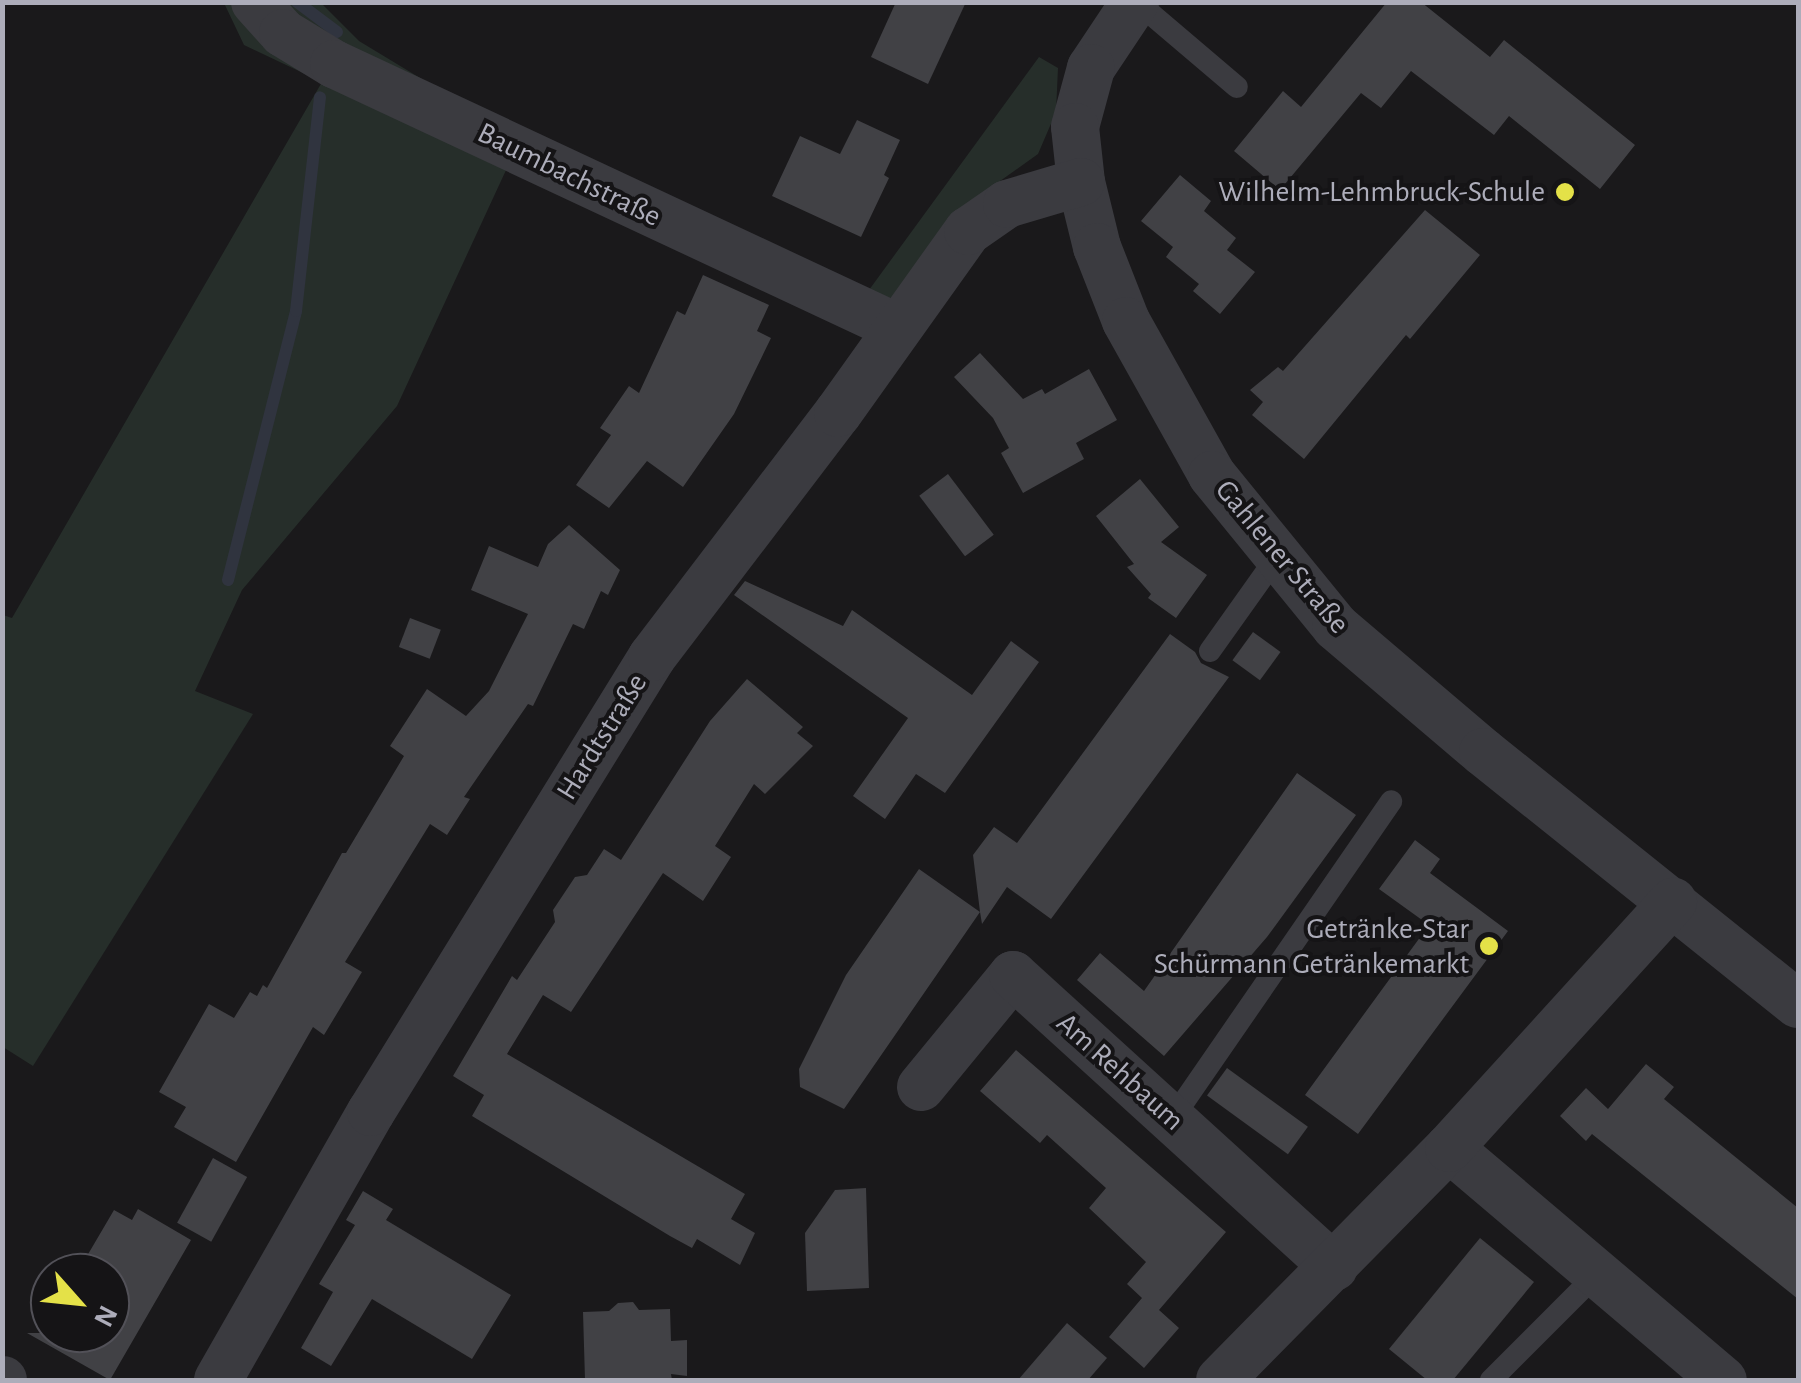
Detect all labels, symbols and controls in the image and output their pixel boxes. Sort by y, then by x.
street label: Baumbachstraße [471,115,667,235]
place label: Wilhelm-Lehmbruck-Schule [1218,174,1545,210]
marker: Wilhelm-Lehmbruck-Schule [1554,181,1576,203]
street label: Gahlener Straße [1207,473,1357,641]
street label: Hardtstraße [549,667,655,807]
place label: Getränke-Star Schürmann Getränkemarkt [1154,911,1469,982]
marker: Getränke-Star Schürmann Getränkemarkt [1478,935,1500,957]
street label: Am Rehbaum [1049,1005,1191,1139]
north arrow [30,1253,130,1353]
text: N [88,1301,122,1331]

